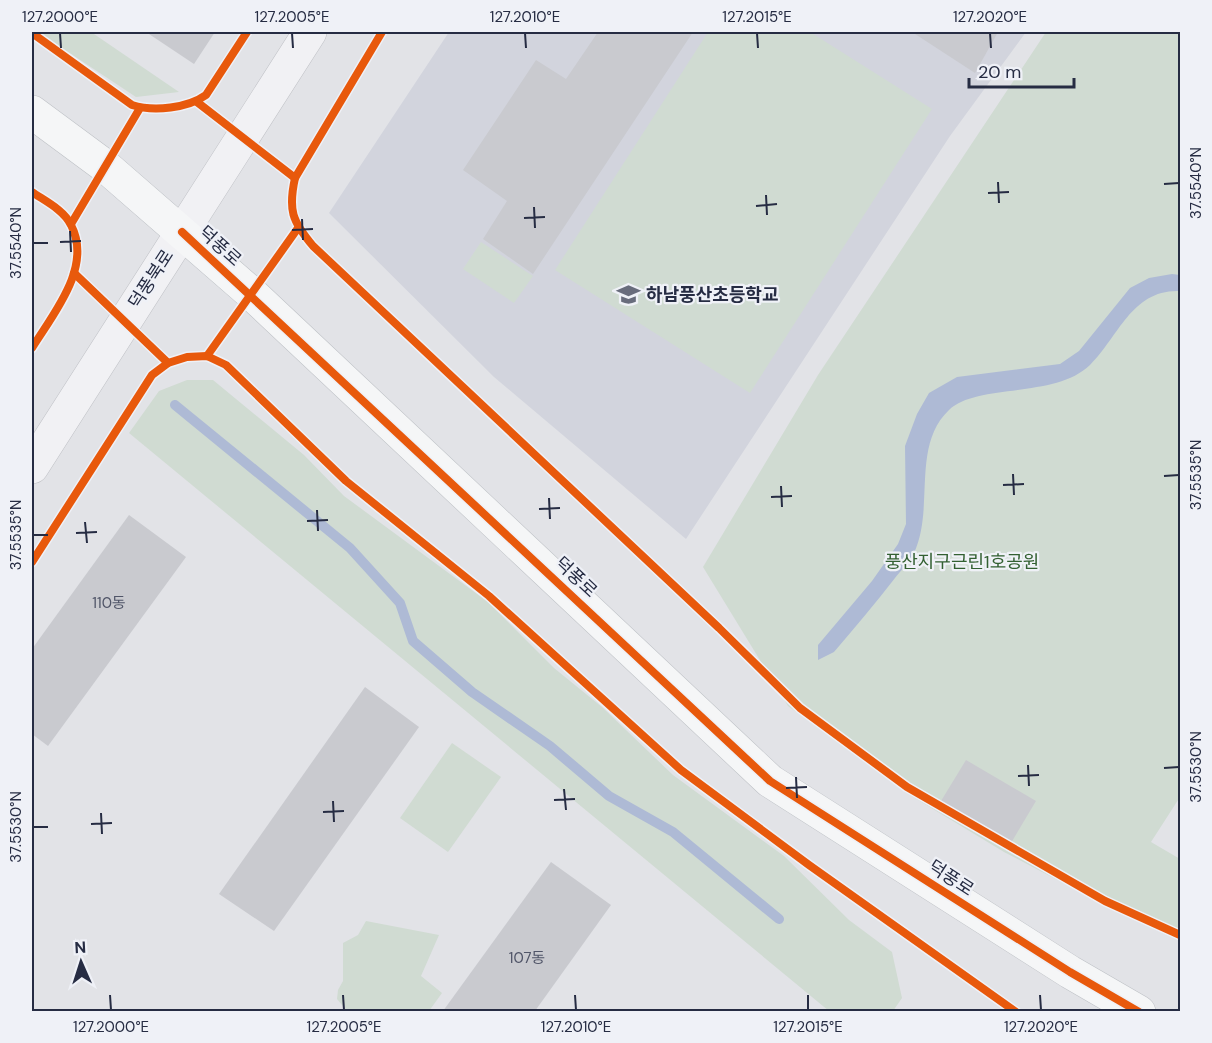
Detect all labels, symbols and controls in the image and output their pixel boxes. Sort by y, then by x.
text: 127.2000°E [22,7,98,27]
text: 127.2005°E [255,7,329,27]
text: 127.2010°E [490,7,560,27]
text: 127.2015°E [722,7,792,27]
text: 127.2020°E [953,7,1027,27]
scale bar [969,51,1074,89]
text: 20 m [978,60,1021,84]
text: 37.5540°N [1186,147,1206,219]
text: 37.5540°N [6,207,26,279]
street label: 덕풍로 [194,220,246,272]
street label: 덕풍북로 [123,245,179,313]
school or university icon: 하남풍산초등학교 [615,282,641,308]
place label: 하남풍산초등학교 [646,283,778,307]
text: 37.5535°N [1186,440,1206,510]
text: 37.5535°N [6,500,26,570]
park label: 풍산지구근린1호공원 [885,550,1039,574]
street label: 덕풍로 [550,551,602,603]
house number: 110동 [92,593,126,613]
text: 37.5530°N [1186,731,1206,803]
text: 37.5530°N [6,791,26,863]
street label: 덕풍로 [924,854,978,902]
north arrow [51,932,111,992]
text: N [74,937,87,958]
house number: 107동 [509,948,545,968]
text: 127.2000°E [73,1017,149,1037]
text: 127.2005°E [307,1017,381,1037]
text: 127.2010°E [541,1017,611,1037]
text: 127.2015°E [773,1017,843,1037]
text: 127.2020°E [1004,1017,1078,1037]

